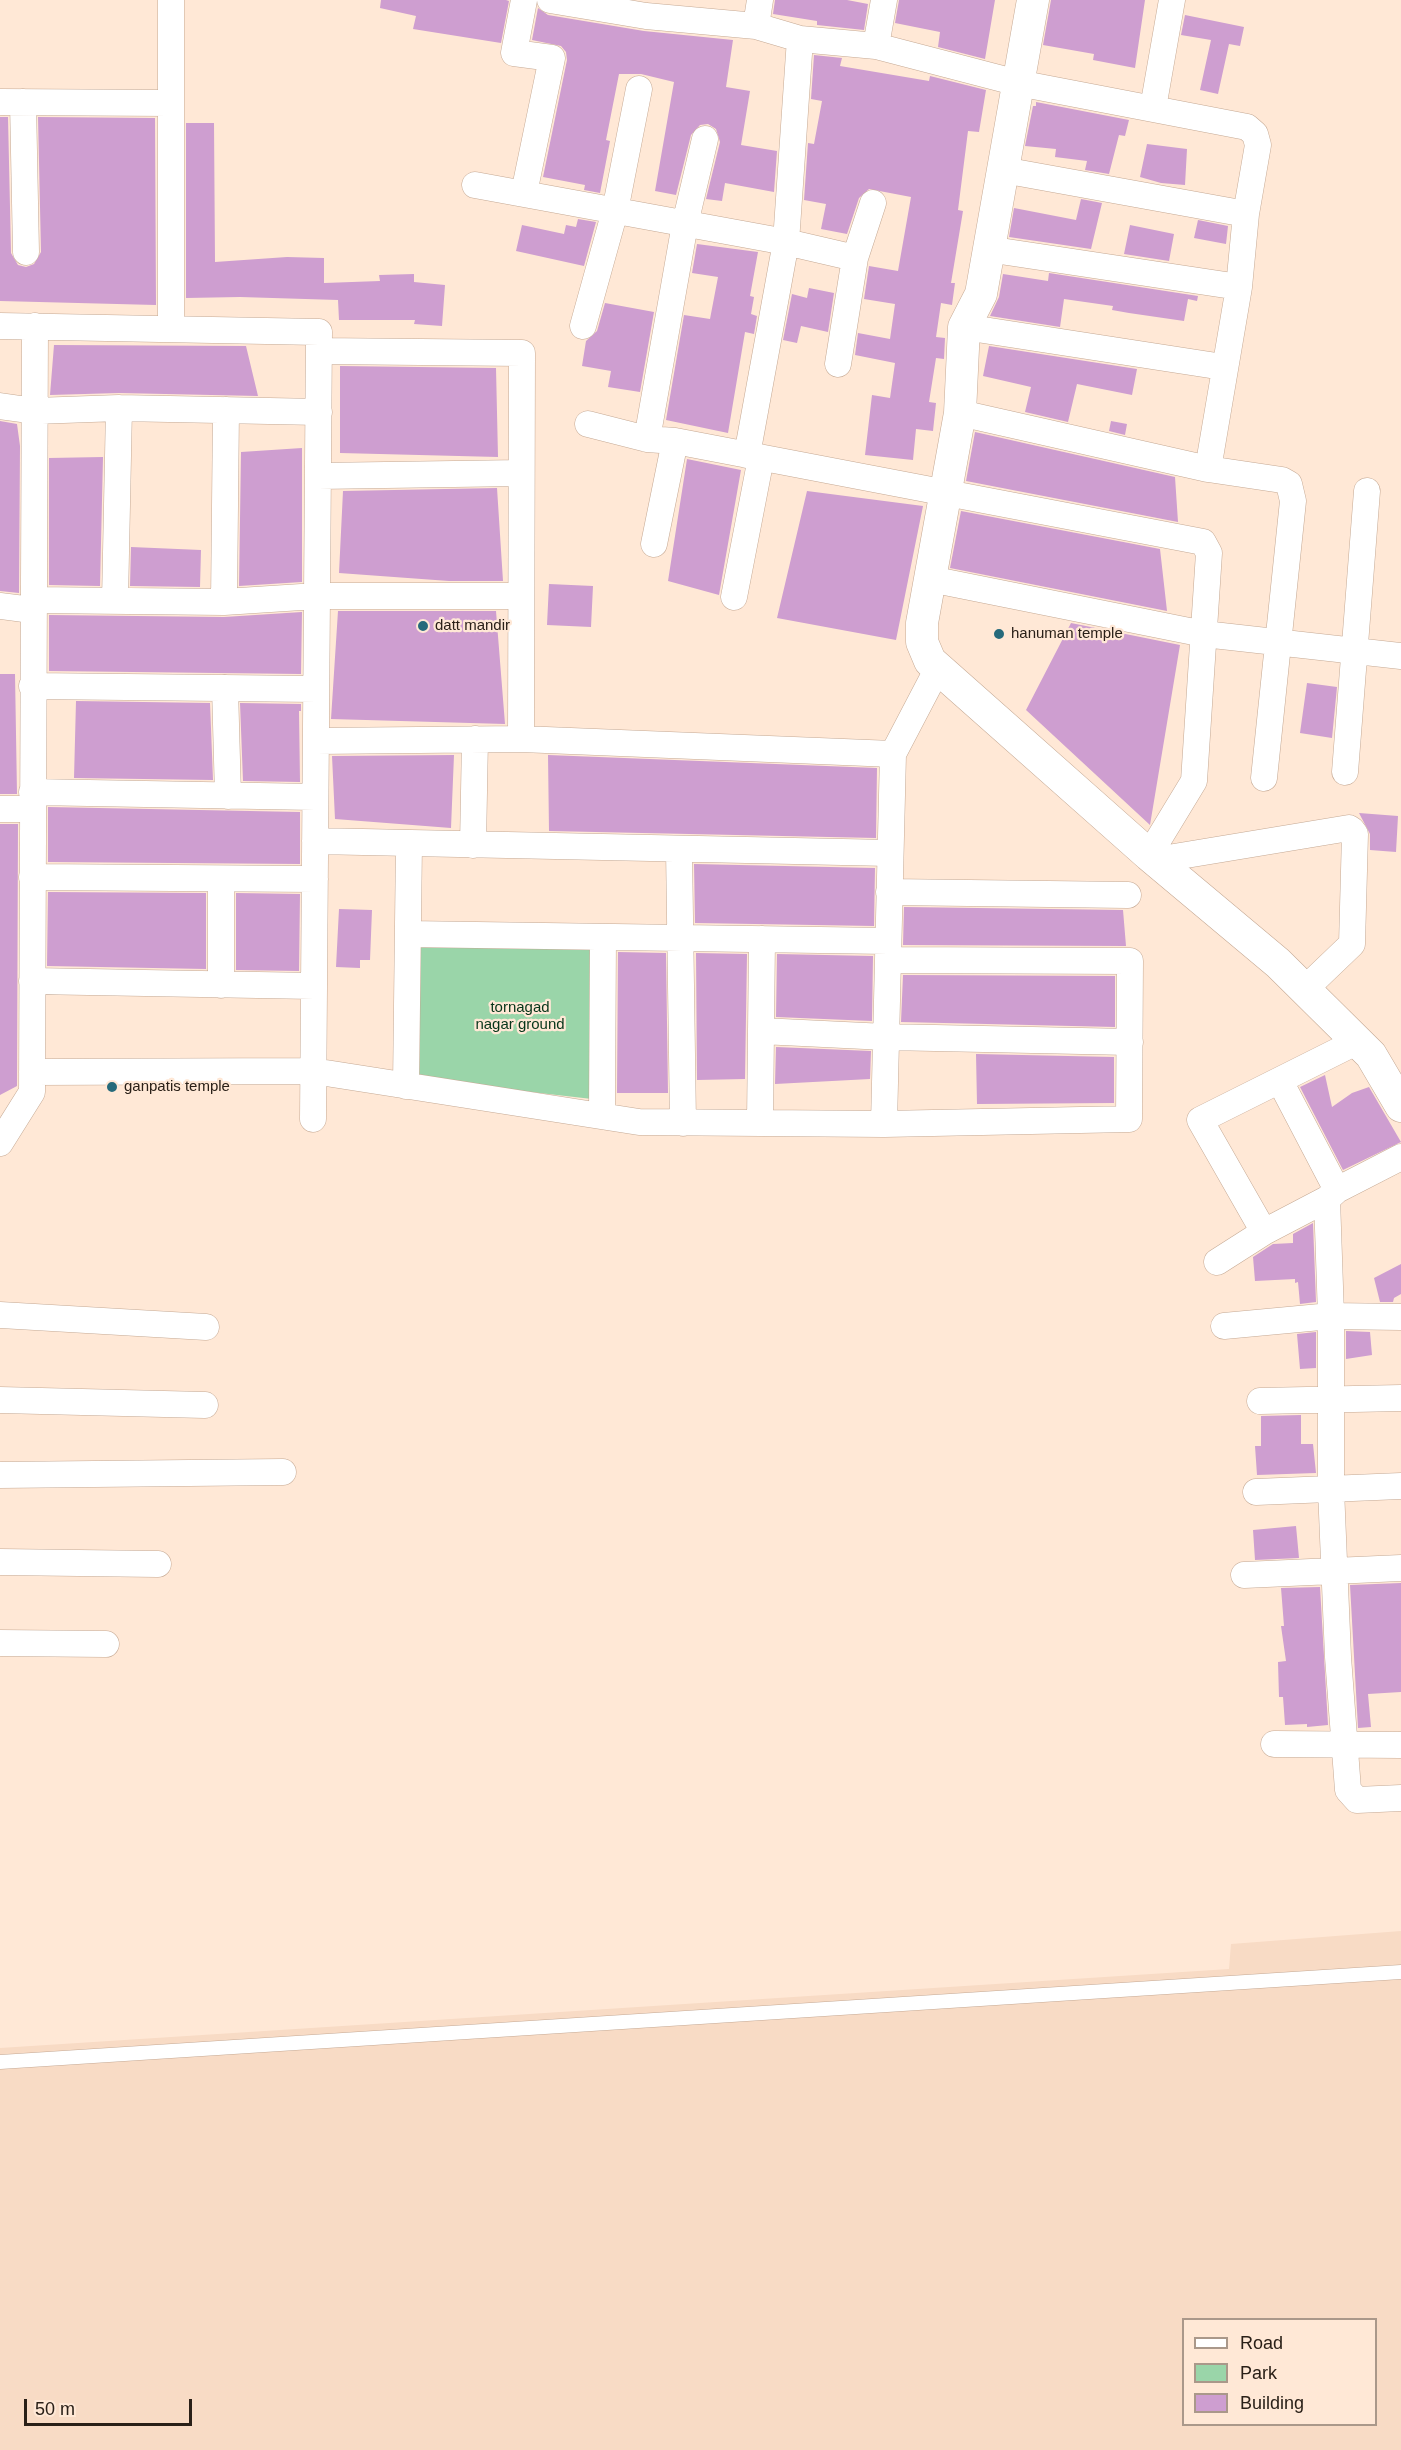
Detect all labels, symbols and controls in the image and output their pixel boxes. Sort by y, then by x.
place label: datt mandir [435,617,510,635]
marker: datt mandir [416,619,430,633]
place label: hanuman temple [1011,625,1123,643]
marker: hanuman temple [992,627,1006,641]
park label: tornagad nagar ground [475,999,565,1034]
place label: ganpatis temple [124,1078,230,1096]
marker: ganpatis temple [105,1080,119,1094]
legend [1182,2318,1377,2426]
text: Road [1240,2333,1283,2353]
text: Park [1240,2363,1277,2383]
scale bar [27,2387,195,2425]
text: Building [1240,2393,1304,2413]
text: 50 m [35,2399,75,2419]

